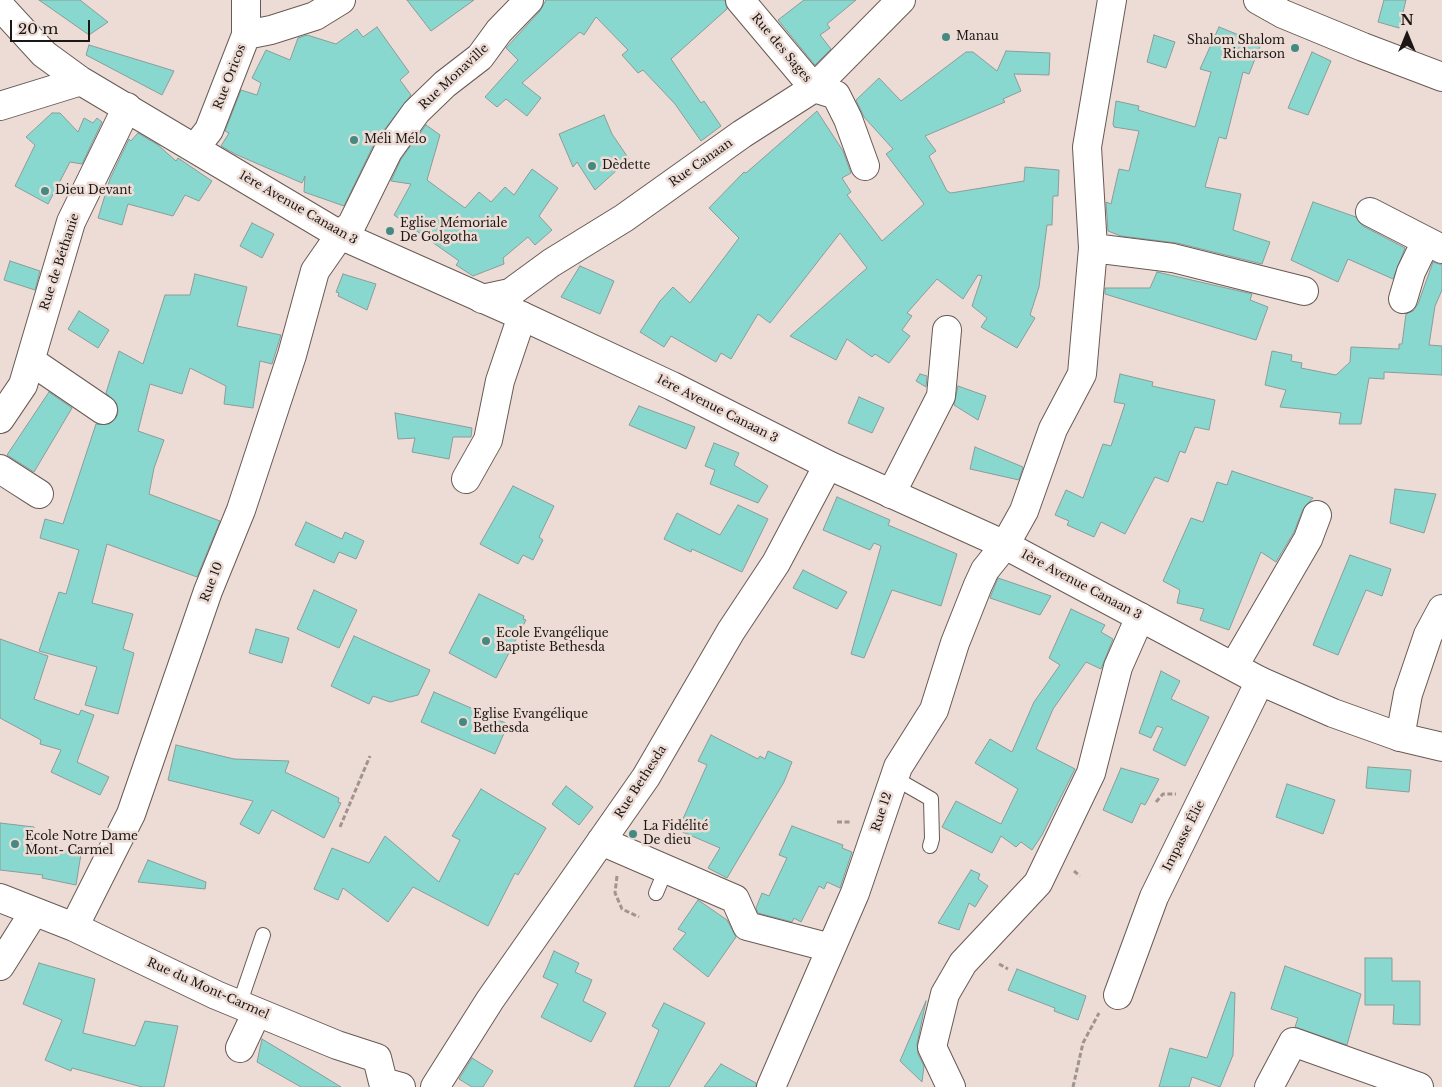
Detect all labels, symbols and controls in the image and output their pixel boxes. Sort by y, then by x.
scale bar [12,10,92,42]
north arrow [1382,10,1432,60]
street label: Rue des Sages [748,11,814,85]
text: N [1400,11,1414,29]
text: 20 m [18,19,58,38]
place label: Manau [956,30,999,44]
marker: Manau [940,31,952,43]
place label: Shalom Shalom Richarson [1187,34,1285,62]
street label: Rue Monaville [416,41,492,113]
street label: Rue Oricos [211,42,249,112]
marker: Shalom Shalom Richarson [1289,42,1301,54]
place label: Méli Mélo [364,133,426,147]
marker: Méli Mélo [348,134,360,146]
street label: Rue Canaan [667,136,735,190]
place label: Dèdette [602,159,650,173]
marker: Dèdette [586,160,598,172]
street label: 1ère Avenue Canaan 3 [236,168,360,248]
place label: Dieu Devant [55,184,132,198]
marker: Dieu Devant [39,185,51,197]
street label: Rue de Béthanie [38,212,82,312]
place label: Eglise Mémoriale De Golgotha [400,217,507,245]
marker: Eglise Mémoriale De Golgotha [384,225,396,237]
street label: 1ère Avenue Canaan 3 [654,372,780,446]
street label: 1ère Avenue Canaan 3 [1018,547,1144,623]
street label: Rue 10 [198,560,226,604]
place label: Ecole Evangélique Baptiste Bethesda [496,627,609,655]
marker: Ecole Evangélique Baptiste Bethesda [480,635,492,647]
place label: Eglise Evangélique Bethesda [473,708,588,736]
marker: Eglise Evangélique Bethesda [457,716,469,728]
street label: Rue Bethesda [612,743,670,821]
street label: Rue 12 [869,790,895,834]
street label: Impasse Élie [1160,798,1208,874]
place label: La Fidélité De dieu [643,820,708,848]
marker: La Fidélité De dieu [627,828,639,840]
place label: Ecole Notre Dame Mont- Carmel [25,830,138,858]
marker: Ecole Notre Dame Mont- Carmel [9,838,21,850]
street label: Rue du Mont-Carmel [145,956,271,1022]

